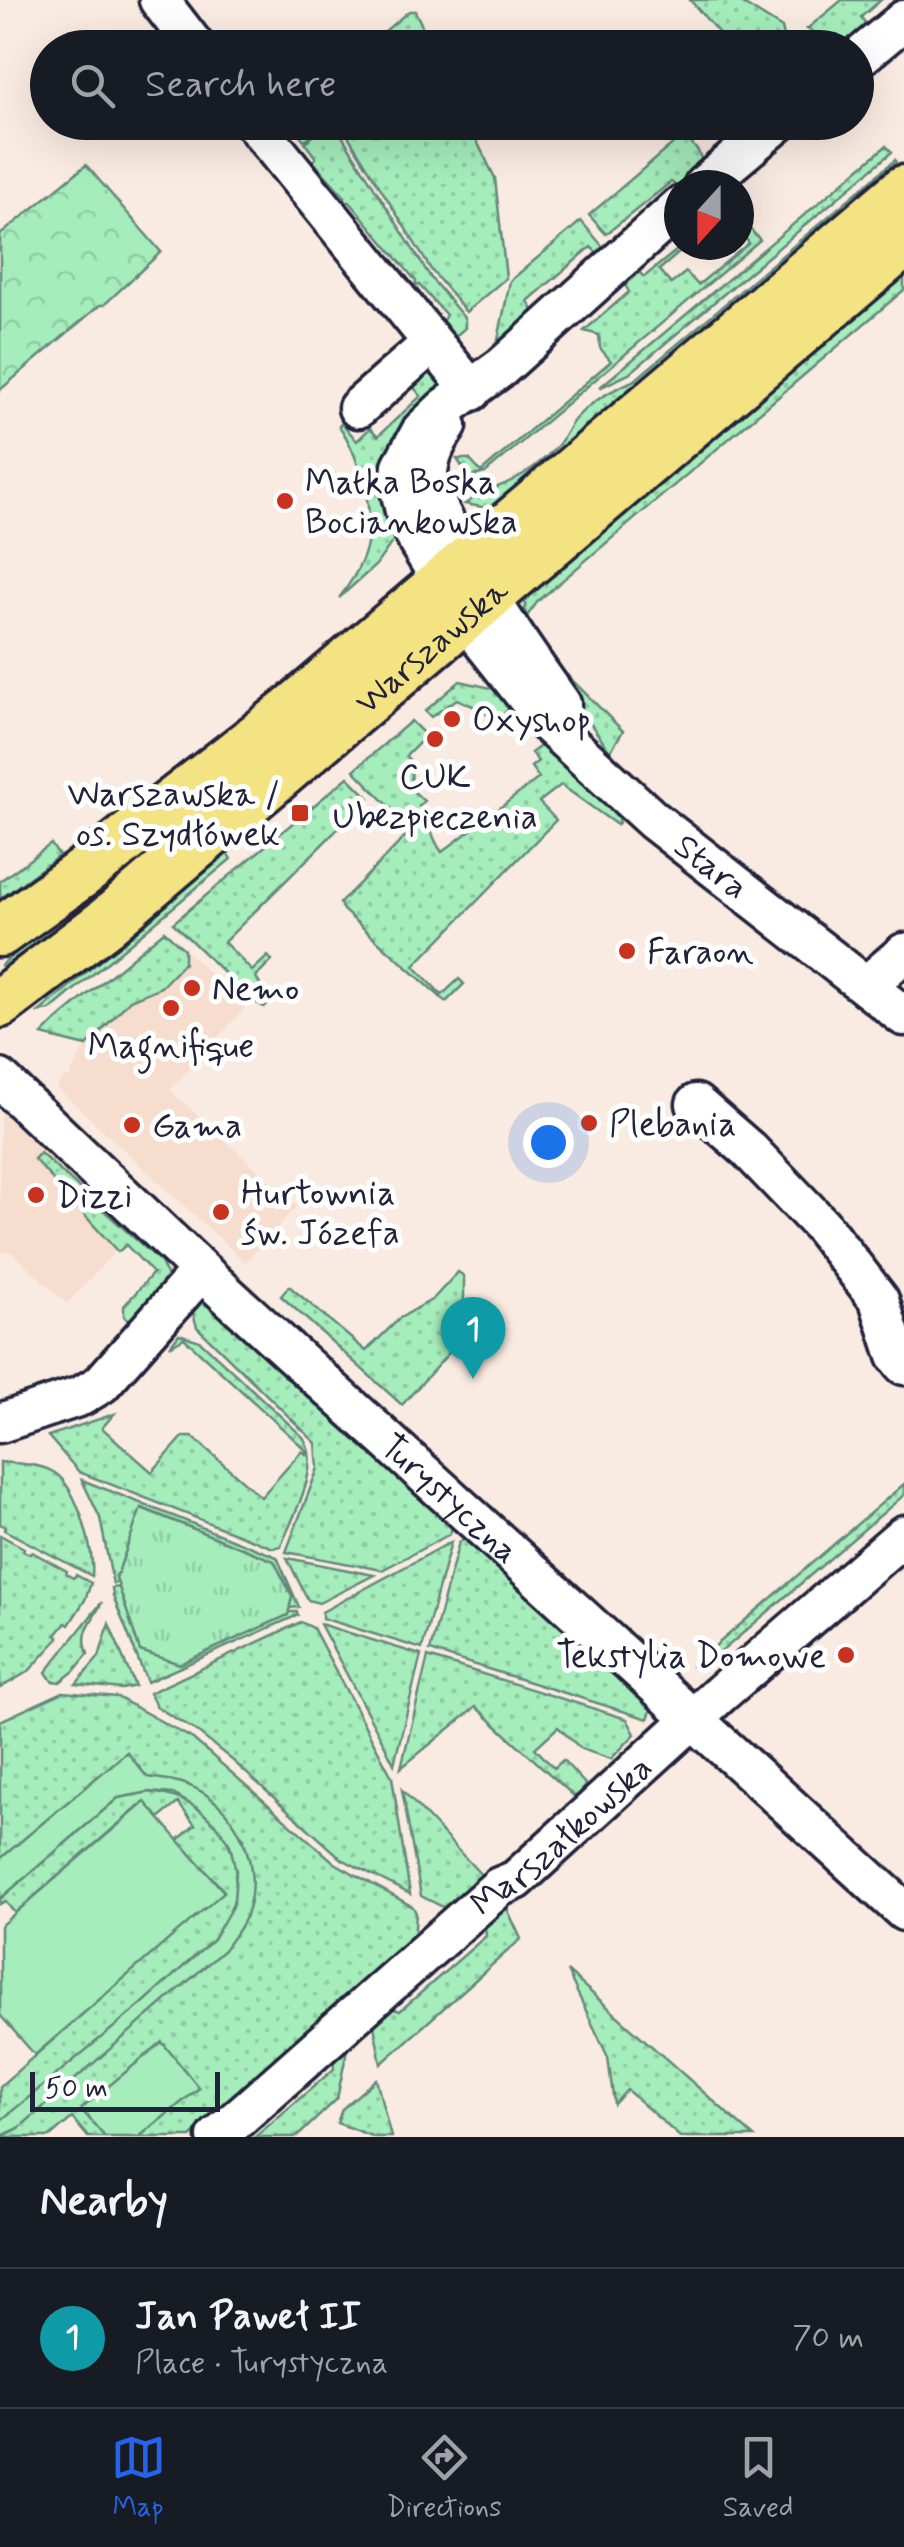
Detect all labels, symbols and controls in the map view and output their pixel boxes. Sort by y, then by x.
search box [30,30,874,140]
icon: search [65,58,120,113]
text: Search here [145,61,336,110]
north arrow [664,170,754,260]
place label: Matka Boska Bociankowska [305,460,518,546]
marker: Matka Boska Bociankowska [274,490,296,512]
street label: Warszawska [346,568,519,726]
place label: Oxyshop [472,698,591,744]
marker: Oxyshop [441,708,463,730]
marker: CUK Ubezpieczenia [424,728,446,750]
place label: CUK Ubezpieczenia [332,755,538,841]
place label: Warszawska / os. Szydłówek [68,772,280,858]
marker: Warszawska / os. Szydłówek [289,802,311,824]
street label: Stara [664,824,757,911]
place label: Faraon [647,930,754,976]
marker: Faraon [616,940,638,962]
place label: Nemo [212,967,299,1013]
marker: Nemo [181,977,203,999]
marker: Magnifique [160,997,182,1019]
place label: Magnifique [88,1024,254,1074]
place label: Plebania [609,1102,737,1148]
place label: Gama [152,1104,242,1150]
marker: Plebania [578,1112,600,1134]
marker: Gama [121,1114,143,1136]
your location [523,1117,574,1168]
place label: Hurtownia św. Józefa [241,1171,400,1257]
place label: Dizzi [56,1174,132,1220]
marker: Dizzi [25,1184,47,1206]
marker: Hurtownia św. Józefa [210,1201,232,1223]
pin: 1 [440,1296,506,1379]
street label: Turystyczna [369,1424,528,1575]
place label: Tekstylia Domowe [556,1634,826,1680]
marker: Tekstylia Domowe [835,1644,857,1666]
street label: Marszałkowska [461,1746,663,1927]
scale bar [30,2067,220,2112]
text: 50 m [45,2071,108,2108]
text: Nearby [40,2175,168,2230]
text: Jan Paweł II [135,2293,361,2342]
text: 1 [65,2317,80,2359]
text: 70 m [792,2317,864,2359]
text: Place · Turystyczna [135,2342,388,2384]
tab: Map [111,2430,166,2527]
tab: Directions [387,2430,502,2527]
tab: Saved [723,2430,793,2527]

